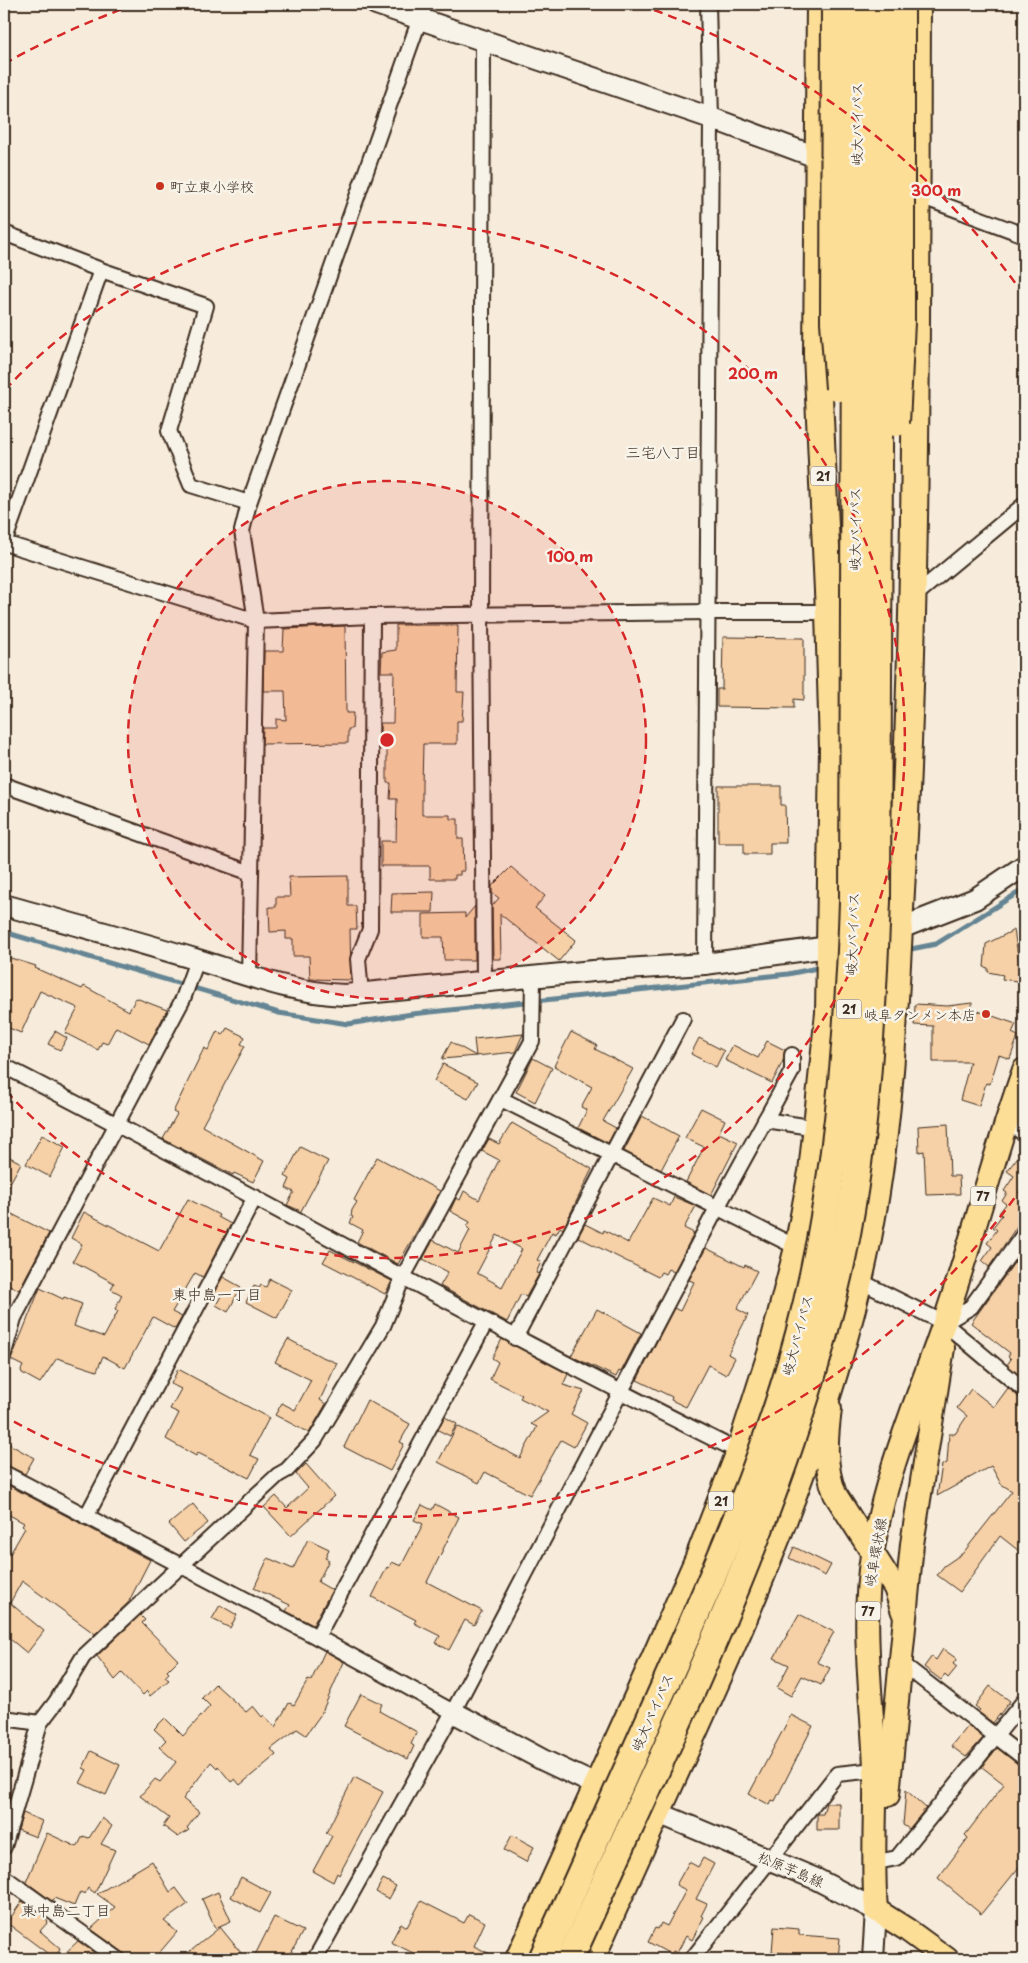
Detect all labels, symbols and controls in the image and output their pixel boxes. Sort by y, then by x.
street label: 岐大バイパス [846,82,867,166]
place label: 町立東小学校 [170,176,254,197]
text: 300 m [911,178,961,201]
marker: 町立東小学校 [154,180,166,192]
text: 200 m [728,361,778,384]
district label: 三宅八丁目 [625,440,701,463]
road number: 21 [810,466,836,486]
street label: 岐大バイパス [844,487,865,571]
text: 100 m [547,544,593,567]
centre of rings [378,731,396,749]
street label: 岐大バイパス [840,892,864,976]
road number: 21 [836,1000,862,1019]
place label: 岐阜タンメン本店 [864,1004,976,1025]
marker: 岐阜タンメン本店 [980,1008,992,1020]
road number: 77 [970,1186,996,1206]
district label: 東中島一丁目 [172,1282,262,1305]
street label: 岐大バイパス [776,1292,818,1378]
road number: 21 [708,1492,734,1510]
street label: 岐阜環状線 [859,1516,891,1588]
road number: 77 [856,1602,880,1620]
street label: 岐大バイパス [625,1669,679,1755]
street label: 松原芋島線 [755,1846,827,1892]
district label: 東中島二丁目 [21,1898,111,1921]

